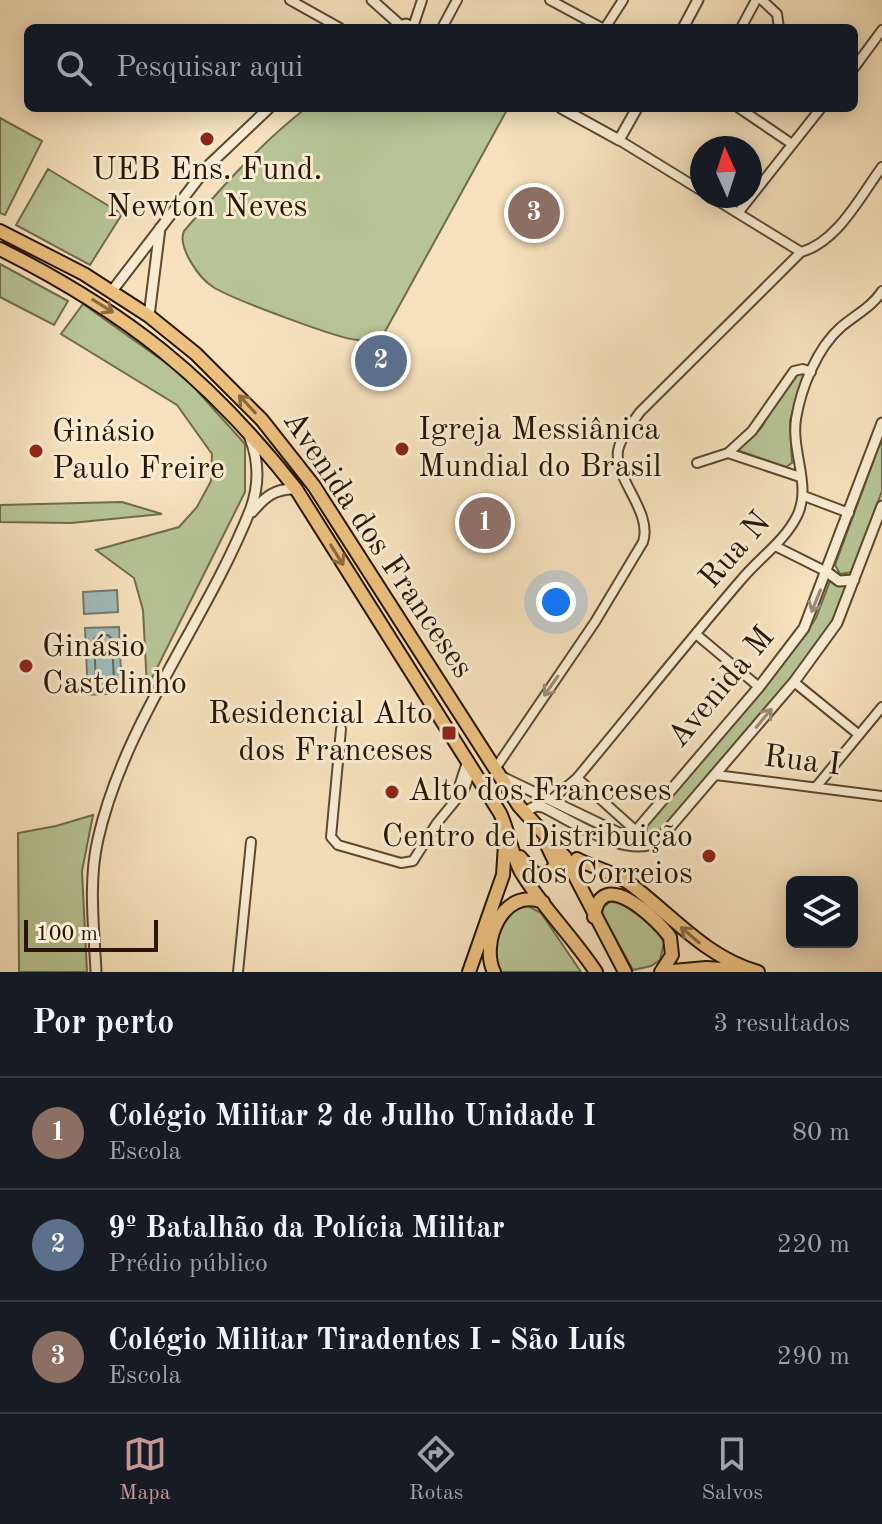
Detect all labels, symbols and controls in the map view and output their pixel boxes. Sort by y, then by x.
search box [24,24,858,112]
icon: search [52,46,96,90]
text: Pesquisar aqui [116,53,303,83]
marker: UEB Ens. Fund. Newton Neves [198,130,216,148]
north arrow [690,136,762,208]
place label: UEB Ens. Fund. Newton Neves [92,155,322,224]
pin: 3 [508,183,560,243]
one-way arrow [91,298,113,315]
pin: 2 [355,331,407,391]
one-way arrow [238,394,257,414]
street label: Avenida dos Franceses [276,406,478,684]
place label: Igreja Messiânica Mundial do Brasil [418,415,662,484]
place label: Ginásio Paulo Freire [52,417,225,486]
marker: Igreja Messiânica Mundial do Brasil [393,440,411,458]
marker: Ginásio Paulo Freire [27,442,45,460]
pin: 1 [459,493,511,553]
street label: Rua N [695,507,777,595]
one-way arrow [329,543,346,565]
your location [536,582,576,622]
one-way arrow [808,588,822,613]
street label: Avenida M [663,622,781,754]
place label: Ginásio Castelinho [42,632,187,701]
marker: Ginásio Castelinho [17,657,35,675]
one-way arrow [542,674,559,696]
place label: Residencial Alto dos Franceses [208,699,433,768]
one-way arrow [755,708,773,729]
marker: Residencial Alto dos Franceses [440,724,458,742]
street label: Rua I [762,741,842,783]
place label: Alto dos Franceses [408,776,672,808]
marker: Alto dos Franceses [383,783,401,801]
place label: Centro de Distribuição dos Correios [382,822,693,891]
marker: Centro de Distribuição dos Correios [700,847,718,865]
map controls [786,876,858,948]
button: layers [786,876,858,948]
scale bar [24,916,158,952]
text: 100 m [36,923,98,945]
one-way arrow [681,926,701,944]
text: Por perto [32,1007,174,1041]
text: 3 resultados [713,1011,850,1037]
text: Colégio Militar 2 de Julho Unidade I [108,1102,596,1132]
text: 1 [50,1120,66,1146]
text: 80 m [792,1120,850,1146]
text: Escola [108,1139,181,1165]
text: 9º Batalhão da Polícia Militar [108,1214,505,1244]
text: 2 [50,1232,66,1258]
text: 220 m [777,1232,850,1258]
text: Prédio público [108,1251,268,1277]
text: Colégio Militar Tiradentes I - São Luís [108,1326,625,1356]
text: 3 [50,1344,66,1370]
text: 290 m [777,1344,850,1370]
text: Escola [108,1363,181,1389]
tab: Mapa [119,1432,171,1507]
tab: Rotas [409,1432,463,1507]
tab: Salvos [701,1432,763,1507]

